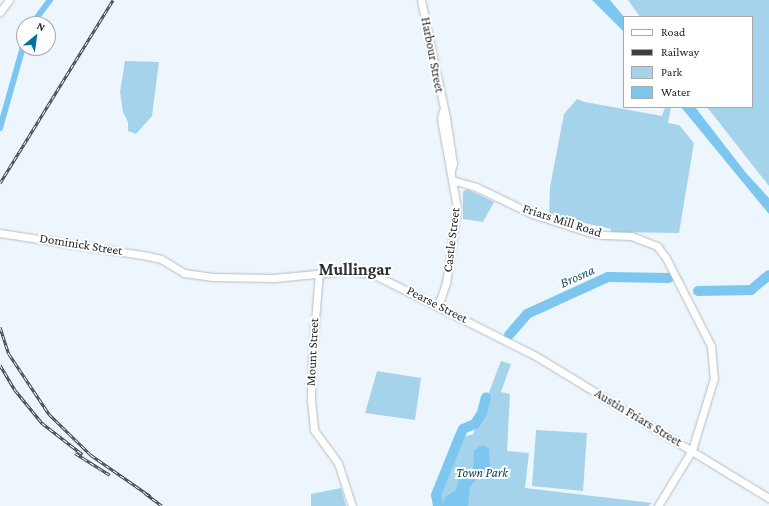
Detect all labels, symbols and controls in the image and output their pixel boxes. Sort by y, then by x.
north arrow [16,16,56,56]
street label: Harbour Street [417,16,447,94]
legend [623,16,753,108]
text: N [35,19,48,33]
text: Road [661,25,685,39]
text: Railway [661,45,699,59]
text: Park [661,65,682,79]
text: Water [661,85,690,99]
street label: Friars Mill Road [520,201,604,241]
street label: Castle Street [440,207,464,273]
street label: Dominick Street [38,231,124,259]
district label: Mullingar [319,260,391,280]
water label: Brosna [557,261,597,291]
street label: Pearse Street [404,283,470,327]
street label: Mount Street [303,317,323,387]
street label: Austin Friars Street [591,386,685,450]
park label: Town Park [456,465,508,481]

